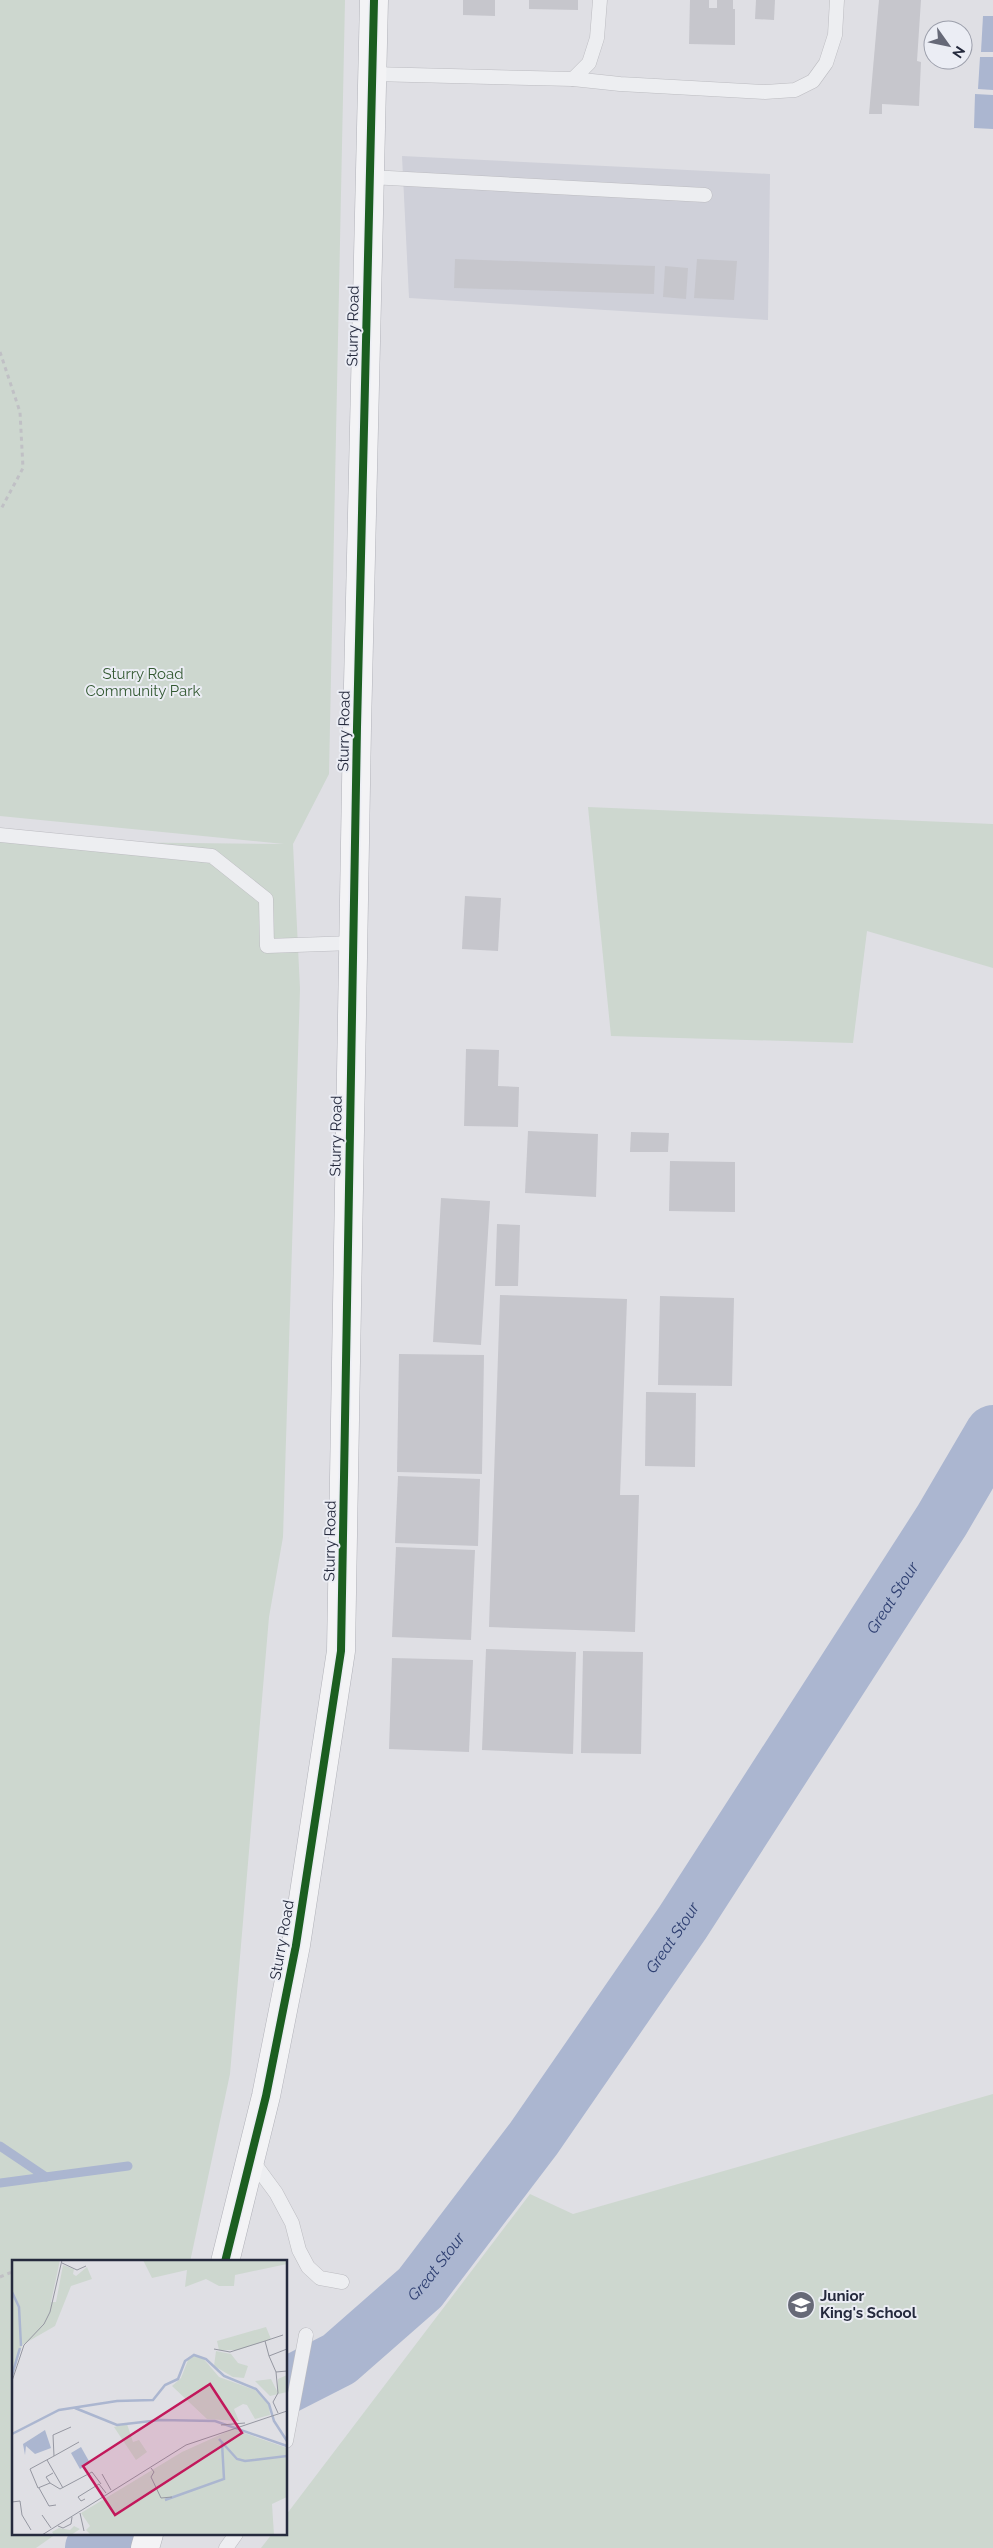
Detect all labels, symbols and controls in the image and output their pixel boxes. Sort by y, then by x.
north arrow [923,20,973,70]
text: N [949,43,969,61]
street label: Sturry Road [343,285,363,367]
park label: Sturry Road Community Park [86,665,201,700]
street label: Sturry Road [334,690,354,772]
street label: Sturry Road [326,1095,346,1177]
street label: Sturry Road [320,1500,340,1582]
water label: Great Stour [862,1558,923,1637]
water label: Great Stour [642,1898,703,1977]
street label: Sturry Road [266,1899,298,1981]
water label: Great Stour [404,2228,469,2305]
inset map [12,2260,288,2536]
place label: Junior King's School [820,2287,917,2322]
school or university icon: Junior King's School [786,2290,816,2320]

